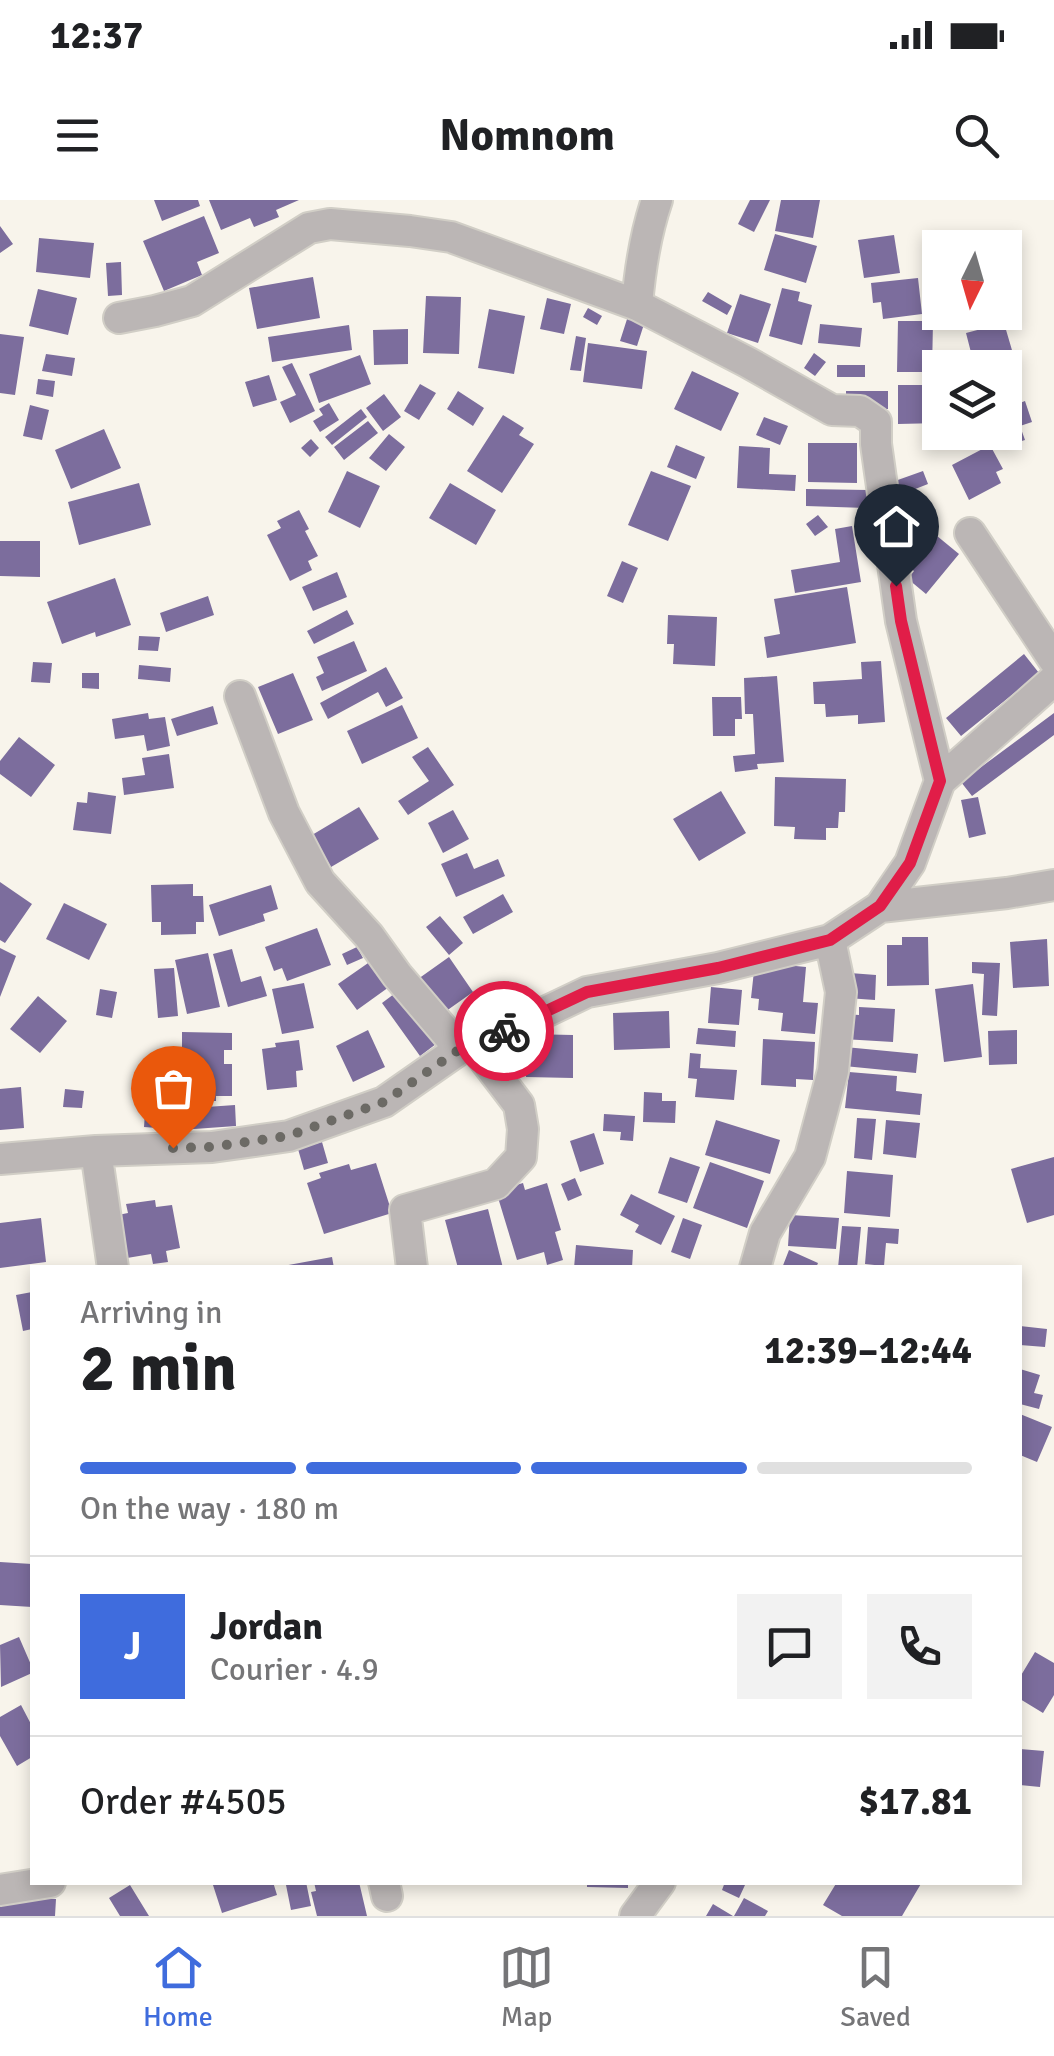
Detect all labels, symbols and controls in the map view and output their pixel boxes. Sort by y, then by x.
text: 12:37 [50,12,143,59]
icon: menu [50,108,105,163]
text: Nomnom [439,108,615,163]
icon: search [949,108,1004,163]
north arrow [922,230,1022,330]
map controls [922,230,1022,450]
button: layers [922,350,1022,450]
pin [854,484,939,587]
icon: home [869,499,924,554]
courier [454,981,554,1081]
icon: bike [477,1004,532,1059]
pin [131,1046,216,1149]
icon: bag [146,1061,201,1116]
text: Arriving in [80,1293,222,1332]
text: 12:39–12:44 [764,1327,972,1374]
text: 2 min [80,1329,237,1409]
text: On the way · 180 m [80,1489,339,1528]
button: chat [737,1594,842,1699]
button: phone [867,1594,972,1699]
text: Jordan [210,1603,323,1650]
text: J [124,1623,141,1670]
text: Courier · 4.9 [210,1650,379,1689]
text: Order #4505 [80,1778,287,1825]
text: $17.81 [859,1778,972,1825]
tab: Home [143,1940,213,2034]
tab: Map [499,1940,554,2034]
tab: Saved [840,1940,911,2034]

